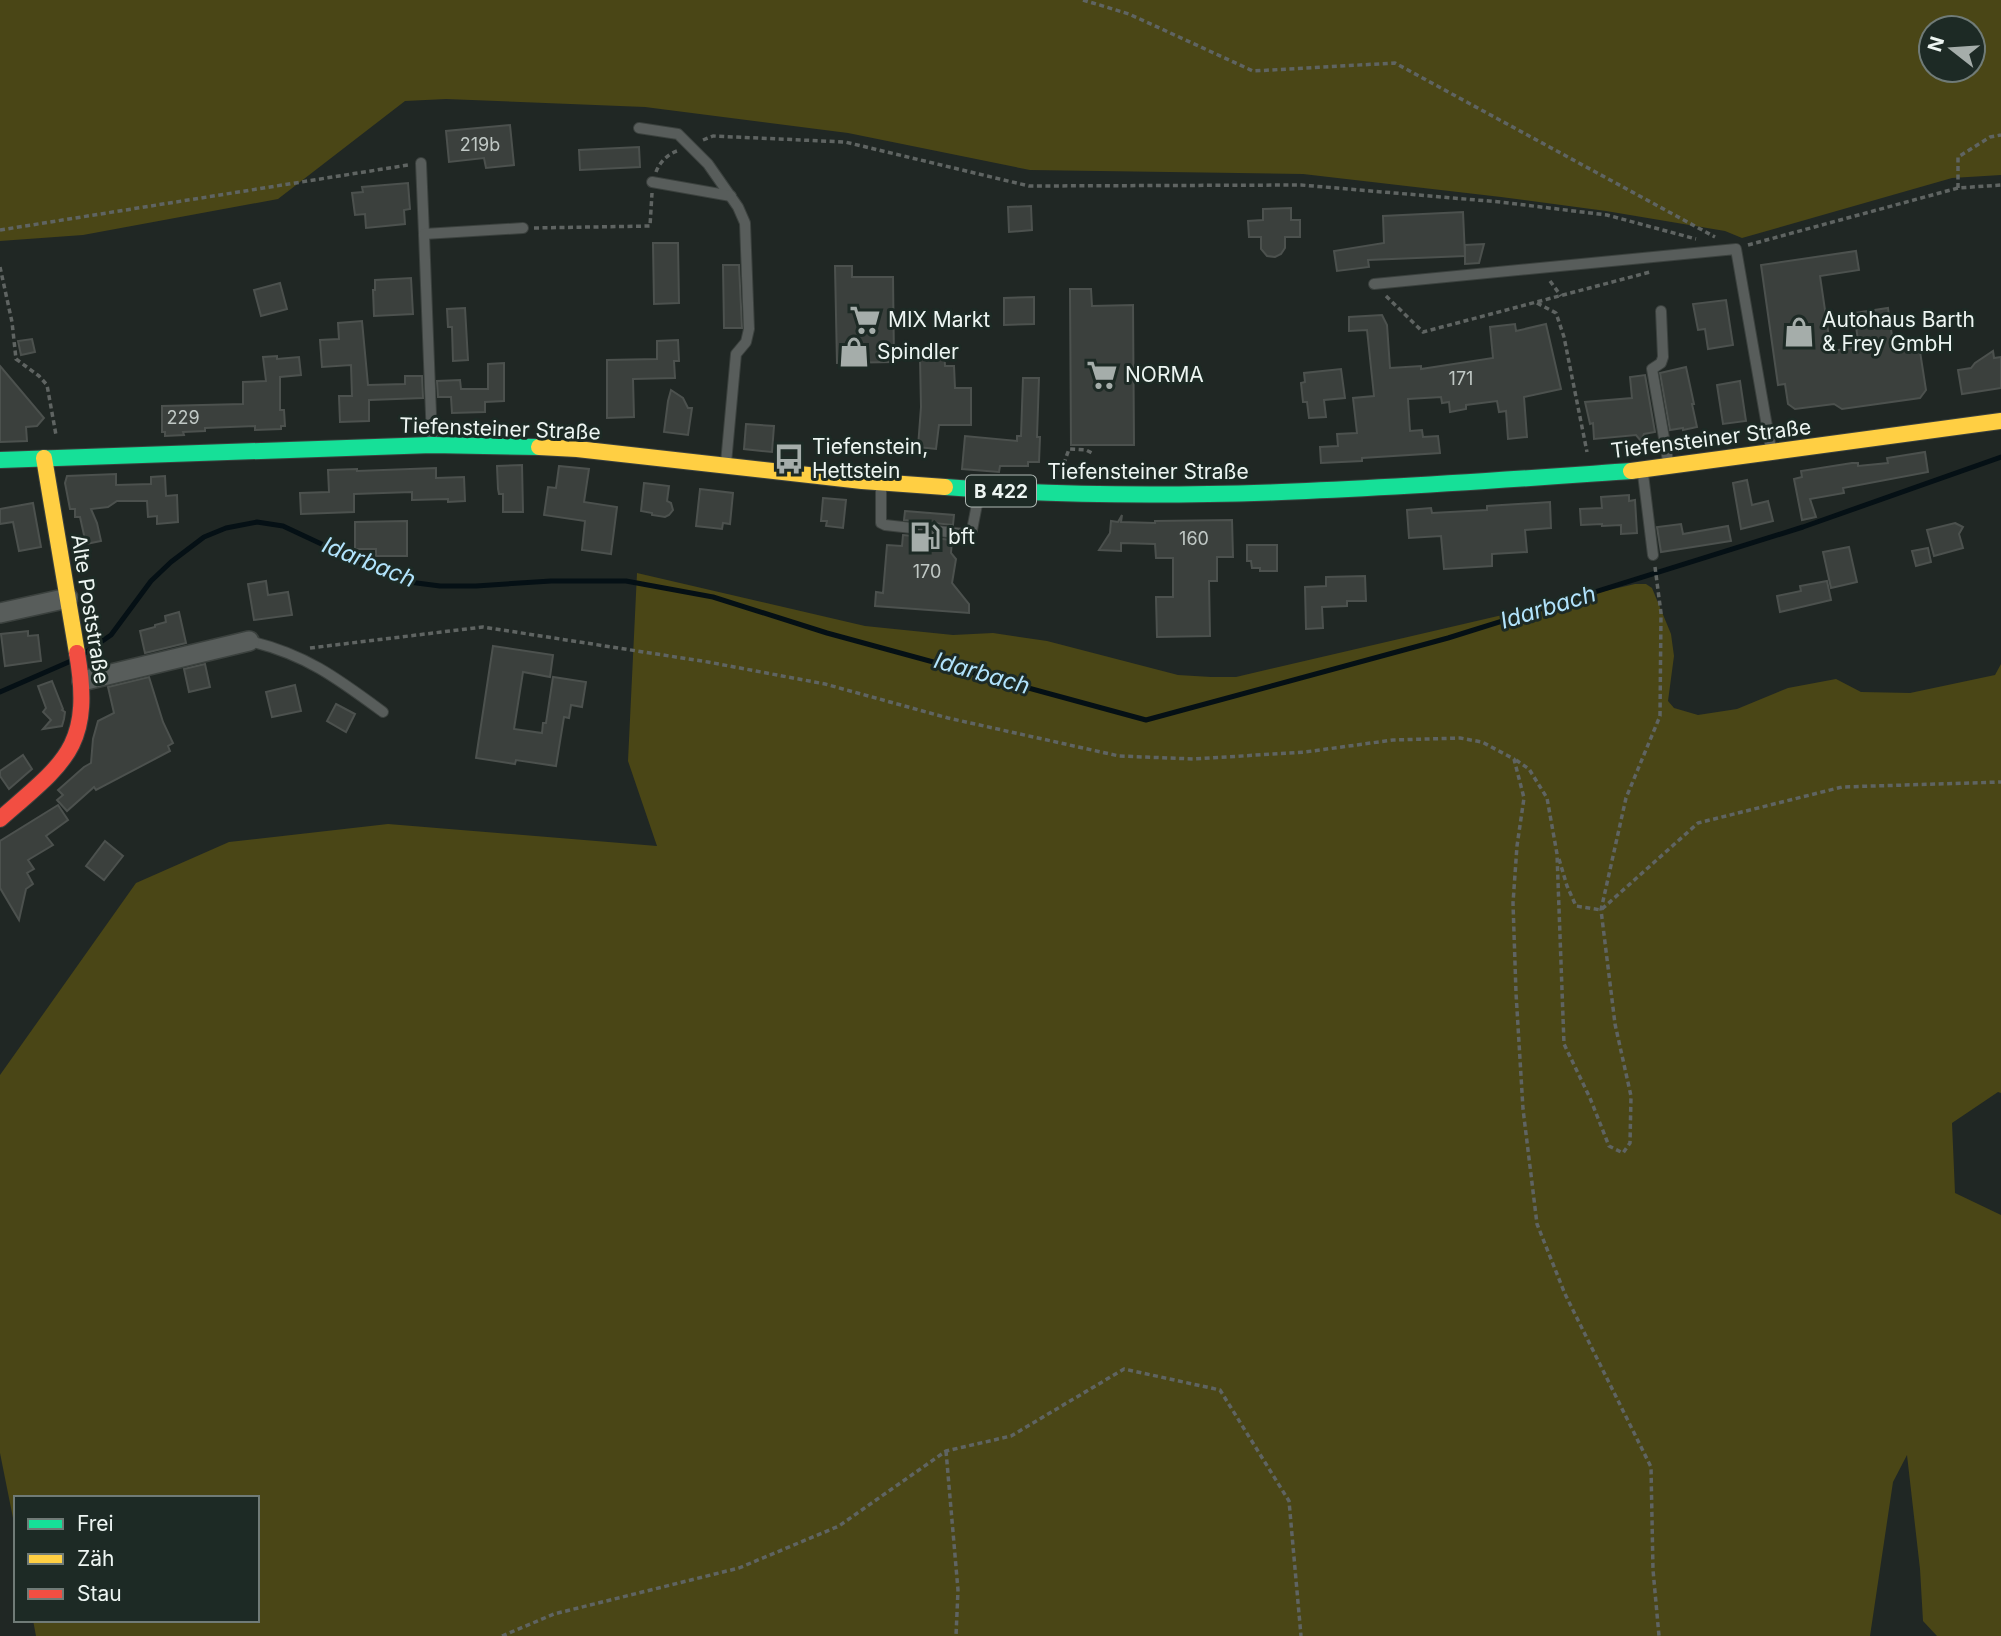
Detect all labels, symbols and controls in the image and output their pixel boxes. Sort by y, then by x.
north arrow [1917,14,1987,84]
text: N [1923,34,1949,54]
house number: 219b [460,134,500,155]
supermarket icon: MIX Markt [848,303,882,337]
place label: MIX Markt [888,307,990,332]
place label: Autohaus Barth & Frey GmbH [1822,307,1975,356]
shop icon: Autohaus Barth & Frey GmbH [1782,315,1816,349]
shop icon: Spindler [837,335,871,369]
place label: Spindler [877,339,959,364]
supermarket icon: NORMA [1085,358,1119,392]
place label: NORMA [1125,362,1204,387]
house number: 171 [1449,368,1473,389]
house number: 229 [166,407,200,428]
street label: Tiefensteiner Straße [399,412,601,445]
street label: Tiefensteiner Straße [1609,414,1812,463]
place label: Tiefenstein, Hettstein [812,434,928,483]
bus stop icon: Tiefenstein, Hettstein [772,442,806,476]
street label: Tiefensteiner Straße [1047,459,1249,484]
road number: B 422 [966,476,1036,506]
fuel station icon: bft [908,520,942,554]
place label: bft [948,524,975,549]
house number: 160 [1179,528,1209,549]
water label: Idarbach [318,531,420,593]
street label: Alte Poststraße [66,532,115,686]
house number: 170 [913,561,941,582]
water label: Idarbach [1497,579,1599,635]
water label: Idarbach [931,646,1033,700]
legend [14,1496,259,1622]
text: Frei [77,1511,114,1536]
text: Zäh [77,1546,114,1571]
text: Stau [77,1581,122,1606]

